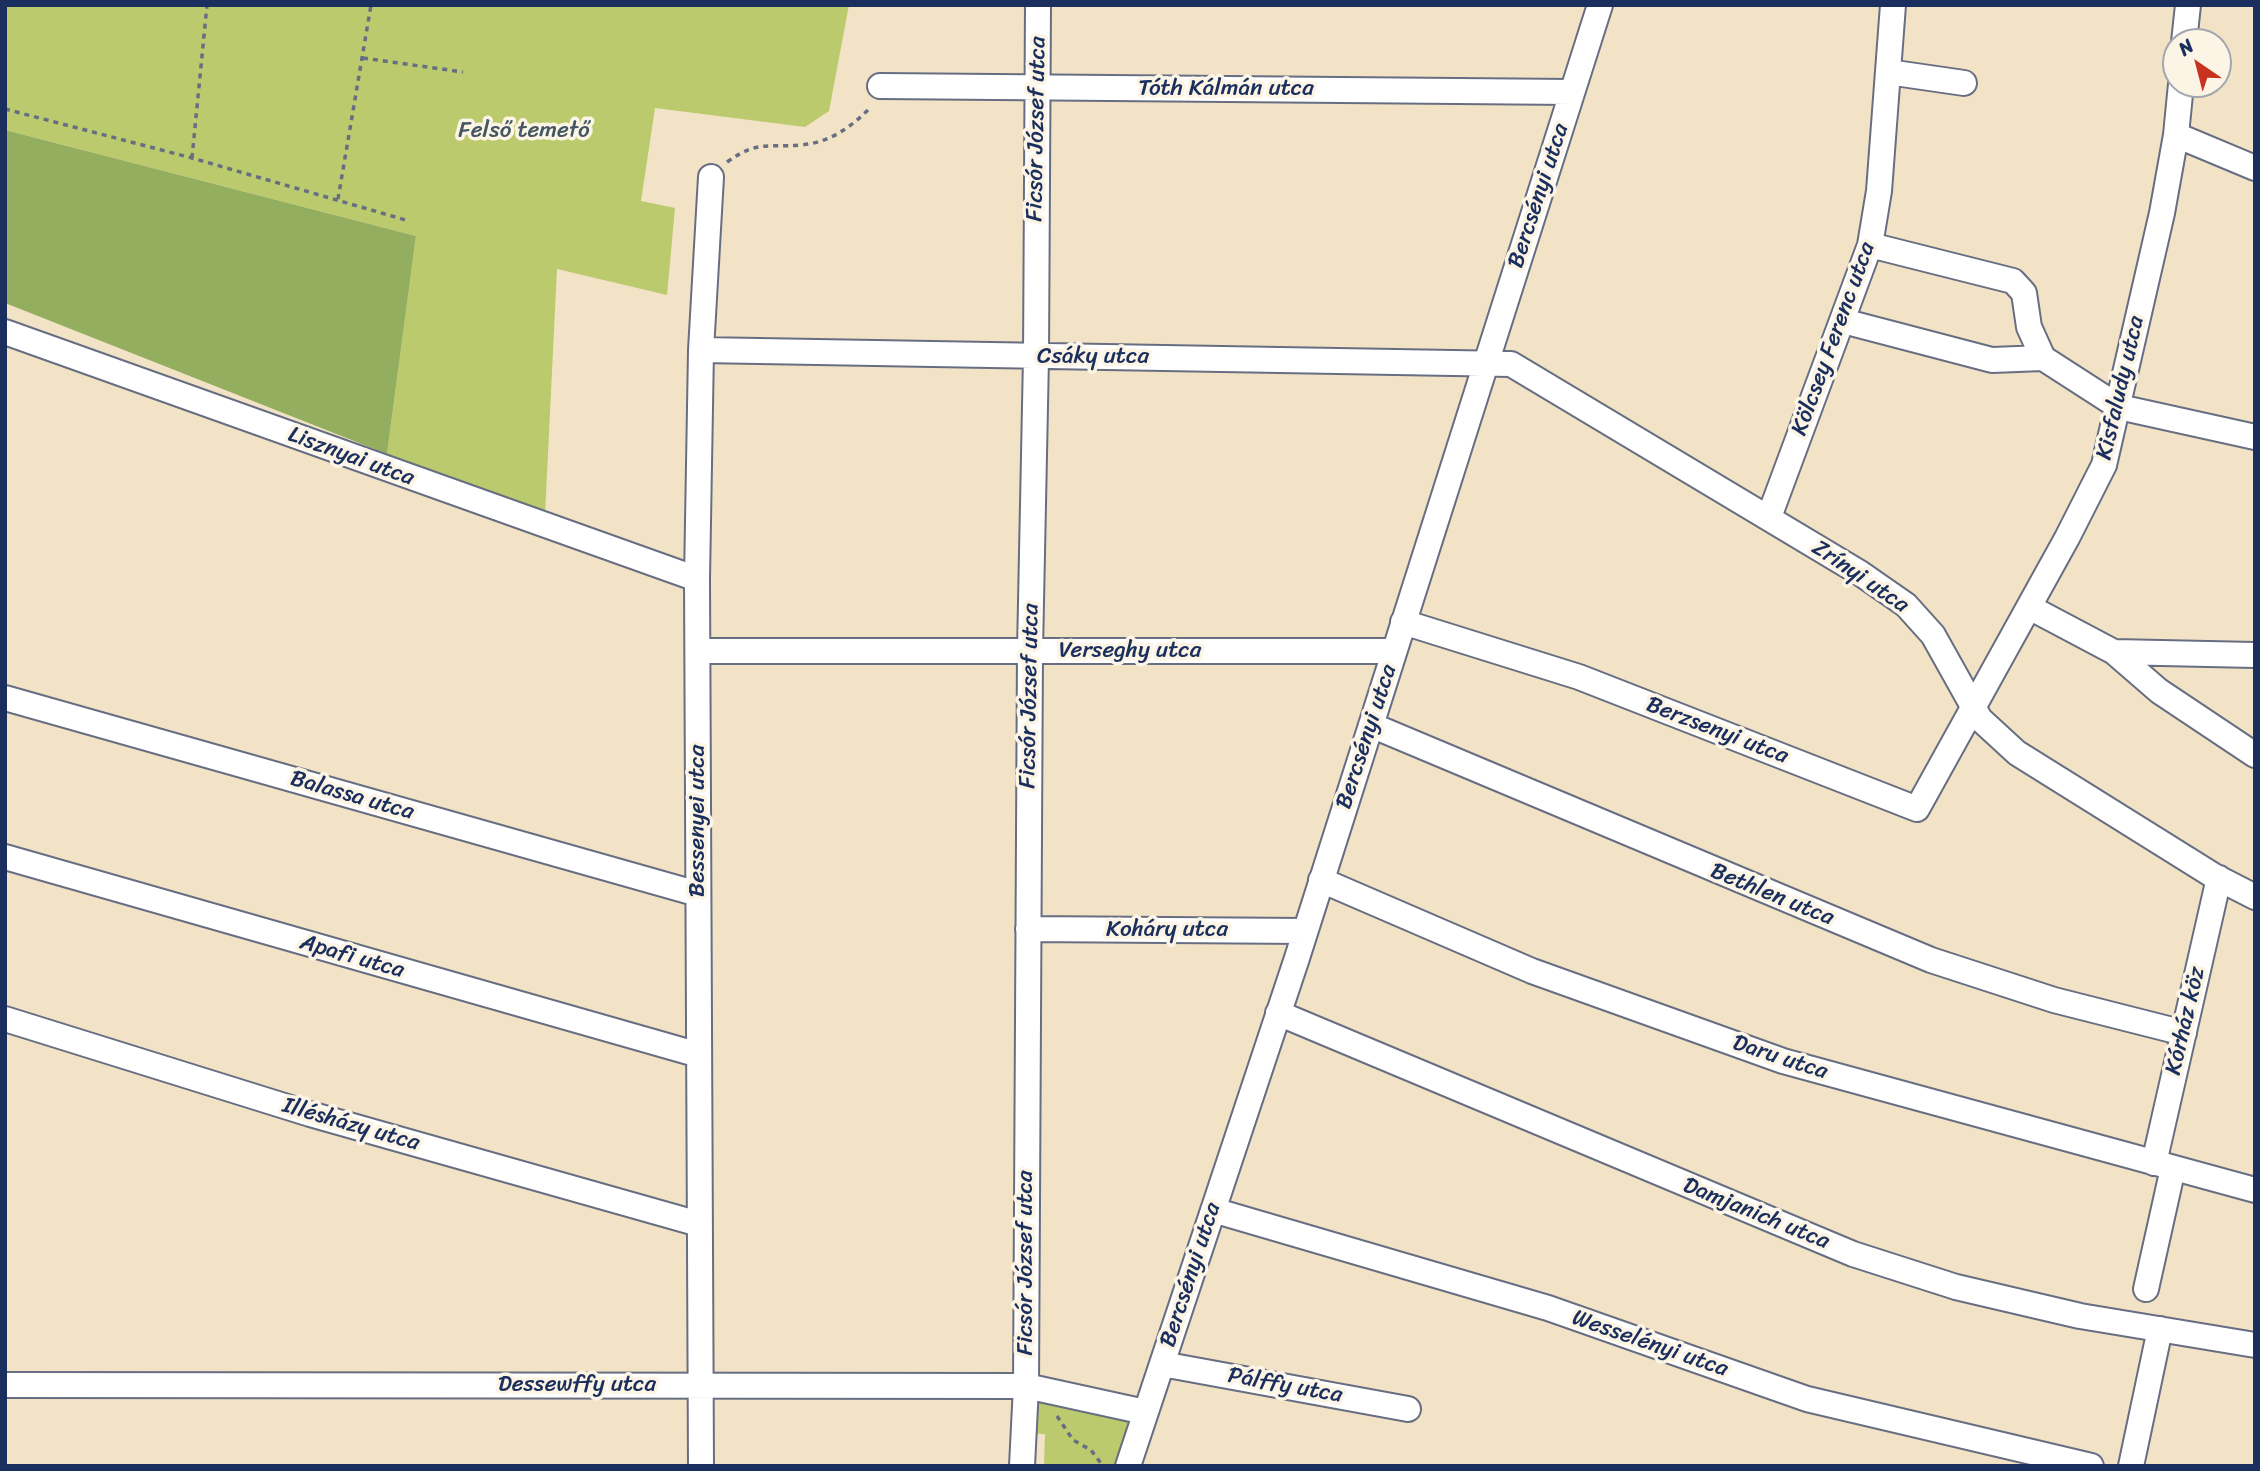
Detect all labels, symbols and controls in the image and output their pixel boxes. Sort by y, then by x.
north arrow [2162,28,2232,98]
text: N [2171,30,2201,64]
street label: Ficsór József utca [1022,36,1052,222]
street label: Tóth Kálmán utca [1138,75,1314,103]
park label: Felső temető [458,117,590,145]
street label: Bercsényi utca [1503,120,1575,272]
street label: Kölcsey Ferenc utca [1786,239,1882,439]
street label: Kisfaludy utca [2091,313,2151,463]
street label: Csáky utca [1037,343,1149,371]
street label: Lisznyai utca [284,421,418,493]
street label: Zrínyi utca [1806,534,1914,620]
street label: Ficsór József utca [1015,603,1045,789]
street label: Verseghy utca [1059,637,1201,665]
street label: Bercsényi utca [1331,661,1403,813]
street label: Berzsenyi utca [1642,691,1792,771]
street label: Bessenyei utca [684,745,712,897]
street label: Balassa utca [287,765,417,827]
street label: Bethlen utca [1706,858,1838,932]
street label: Koháry utca [1106,916,1228,944]
street label: Apafi utca [297,929,407,985]
street label: Kórház köz [2160,964,2212,1078]
street label: Daru utca [1729,1030,1831,1086]
street label: Illésházy utca [279,1092,423,1158]
street label: Ficsór József utca [1012,1170,1040,1356]
street label: Damjanich utca [1679,1172,1833,1256]
street label: Bercsényi utca [1155,1199,1227,1351]
street label: Wesselényi utca [1568,1304,1732,1384]
street label: Pálffy utca [1226,1362,1344,1410]
street label: Dessewffy utca [498,1371,656,1399]

